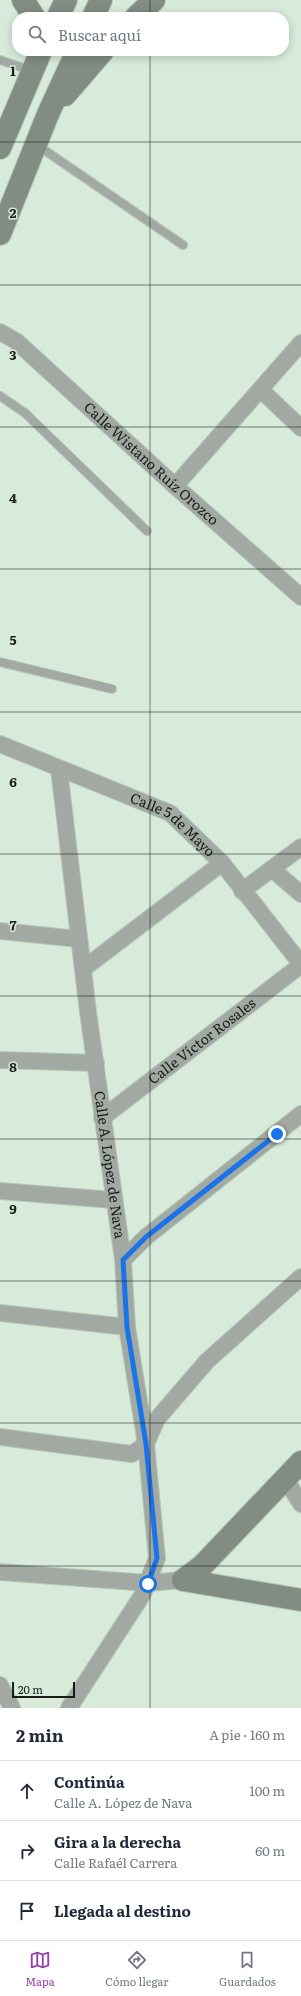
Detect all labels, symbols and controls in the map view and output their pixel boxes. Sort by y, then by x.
search box [12,12,289,56]
icon: search [26,23,48,45]
text: Buscar aquí [58,23,141,46]
text: 1 [10,61,16,80]
text: 2 [10,203,17,222]
text: 3 [9,345,17,364]
street label: Calle Wistano Ruíz Orozco [80,397,224,529]
text: 4 [9,488,17,507]
text: 5 [9,630,17,649]
text: 6 [9,772,17,791]
street label: Calle 5 de Mayo [127,787,220,861]
text: 7 [9,915,17,934]
street label: Calle Víctor Rosales [143,993,259,1088]
text: 8 [9,1057,17,1076]
street label: Calle A. López de Nava [90,1089,131,1240]
route end [268,1125,286,1143]
text: 9 [9,1199,17,1218]
route start [139,1575,157,1593]
scale bar [12,1680,75,1699]
text: 20 m [18,1681,43,1697]
text: 2 min [16,1722,64,1747]
text: A pie · 160 m [209,1725,285,1744]
text: Continúa [54,1770,125,1793]
icon: ahead [16,1780,38,1802]
text: 100 m [249,1781,285,1800]
text: Calle A. López de Nava [54,1793,192,1812]
text: Gira a la derecha [54,1830,181,1853]
icon: right [16,1840,38,1862]
text: 60 m [255,1841,285,1860]
text: Calle Rafaél Carrera [54,1853,177,1872]
text: Llegada al destino [54,1899,191,1922]
icon: arrive [16,1900,38,1922]
tab: Mapa [25,1949,55,1989]
tab: Cómo llegar [105,1949,169,1989]
tab: Guardados [219,1949,276,1989]

